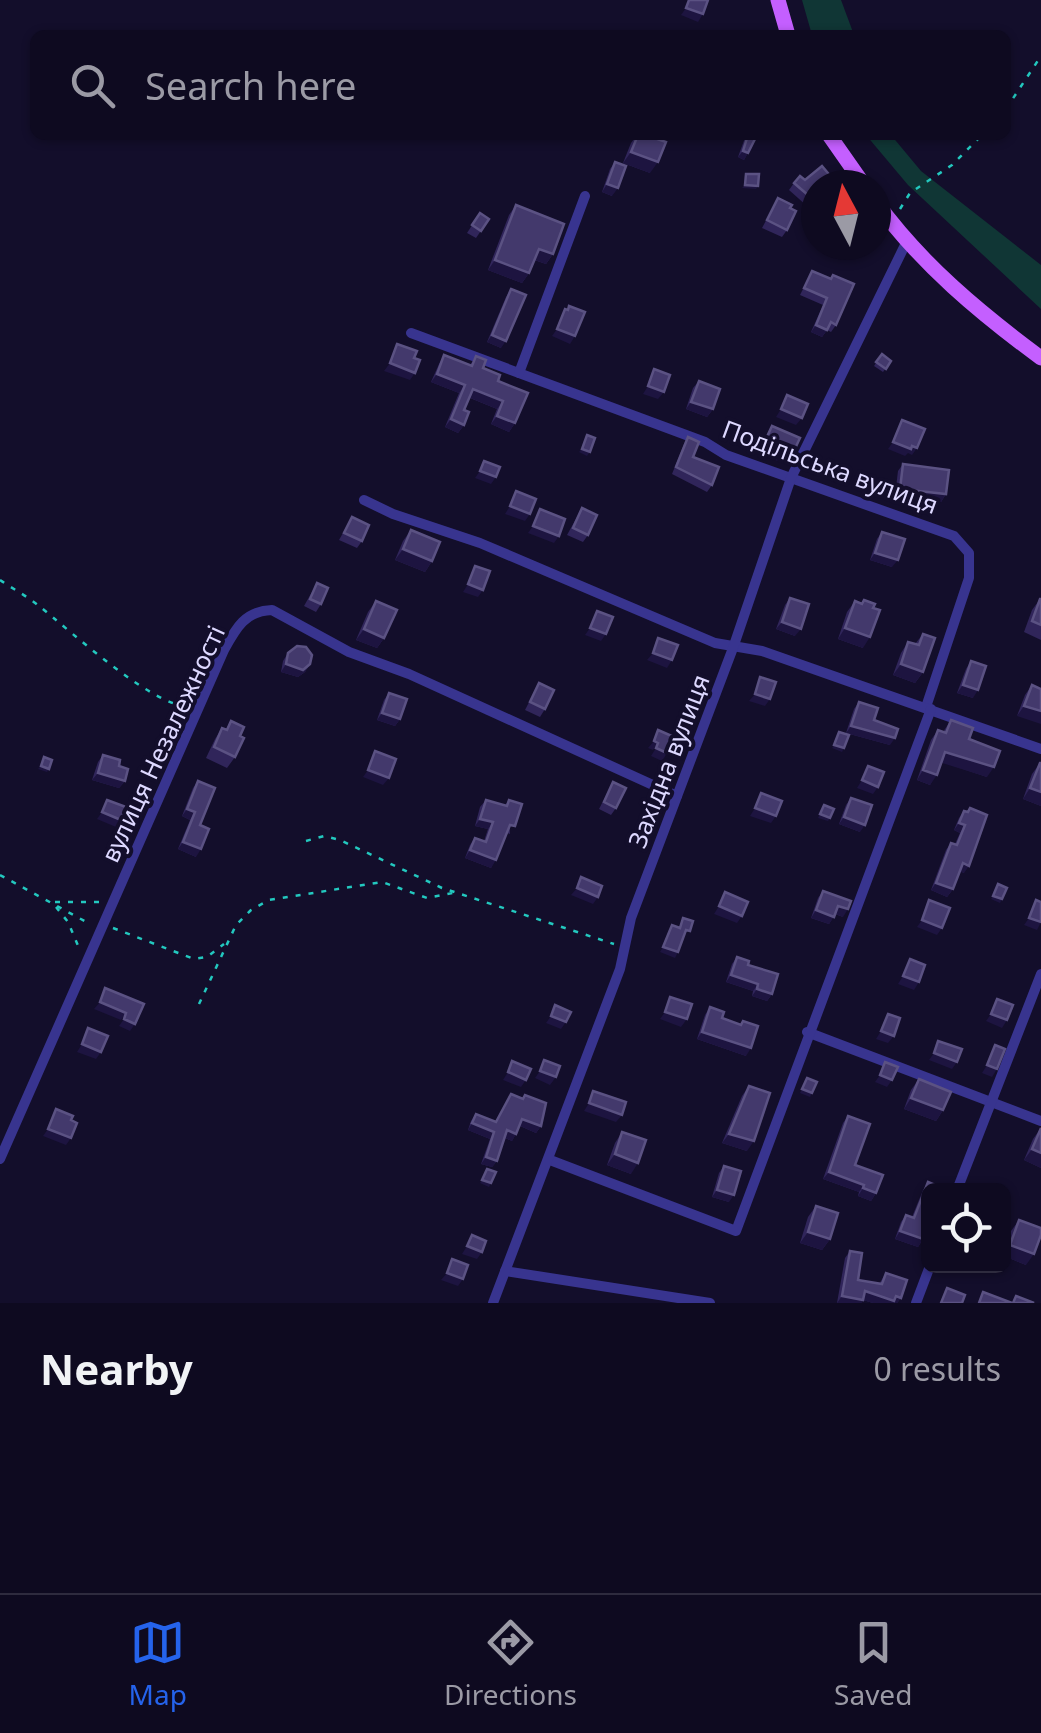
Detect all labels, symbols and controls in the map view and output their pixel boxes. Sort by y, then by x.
search box [30,30,1011,140]
icon: search [65,58,120,113]
text: Search here [145,59,356,111]
north arrow [801,170,891,260]
street label: Подільська вулиця [718,411,943,521]
street label: вулиця Незалежності [92,620,232,868]
street label: Західна вулиця [619,669,717,852]
map controls [921,1183,1011,1273]
button: locate [921,1183,1011,1273]
text: Nearby [40,1340,193,1397]
text: 0 results [874,1347,1001,1390]
tab: Map [129,1615,187,1713]
tab: Directions [444,1615,577,1713]
tab: Saved [834,1615,912,1713]

